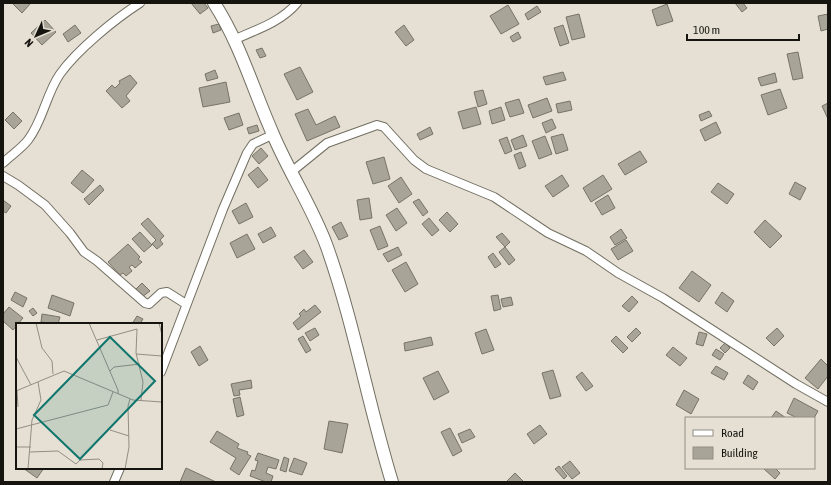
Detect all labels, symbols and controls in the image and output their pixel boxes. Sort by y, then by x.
north arrow [16,16,56,56]
scale bar [687,16,799,42]
text: 100 m [693,23,720,37]
text: N [22,36,35,49]
inset map [16,323,162,469]
legend [685,417,815,469]
text: Road [721,426,744,440]
text: Building [721,446,759,460]

